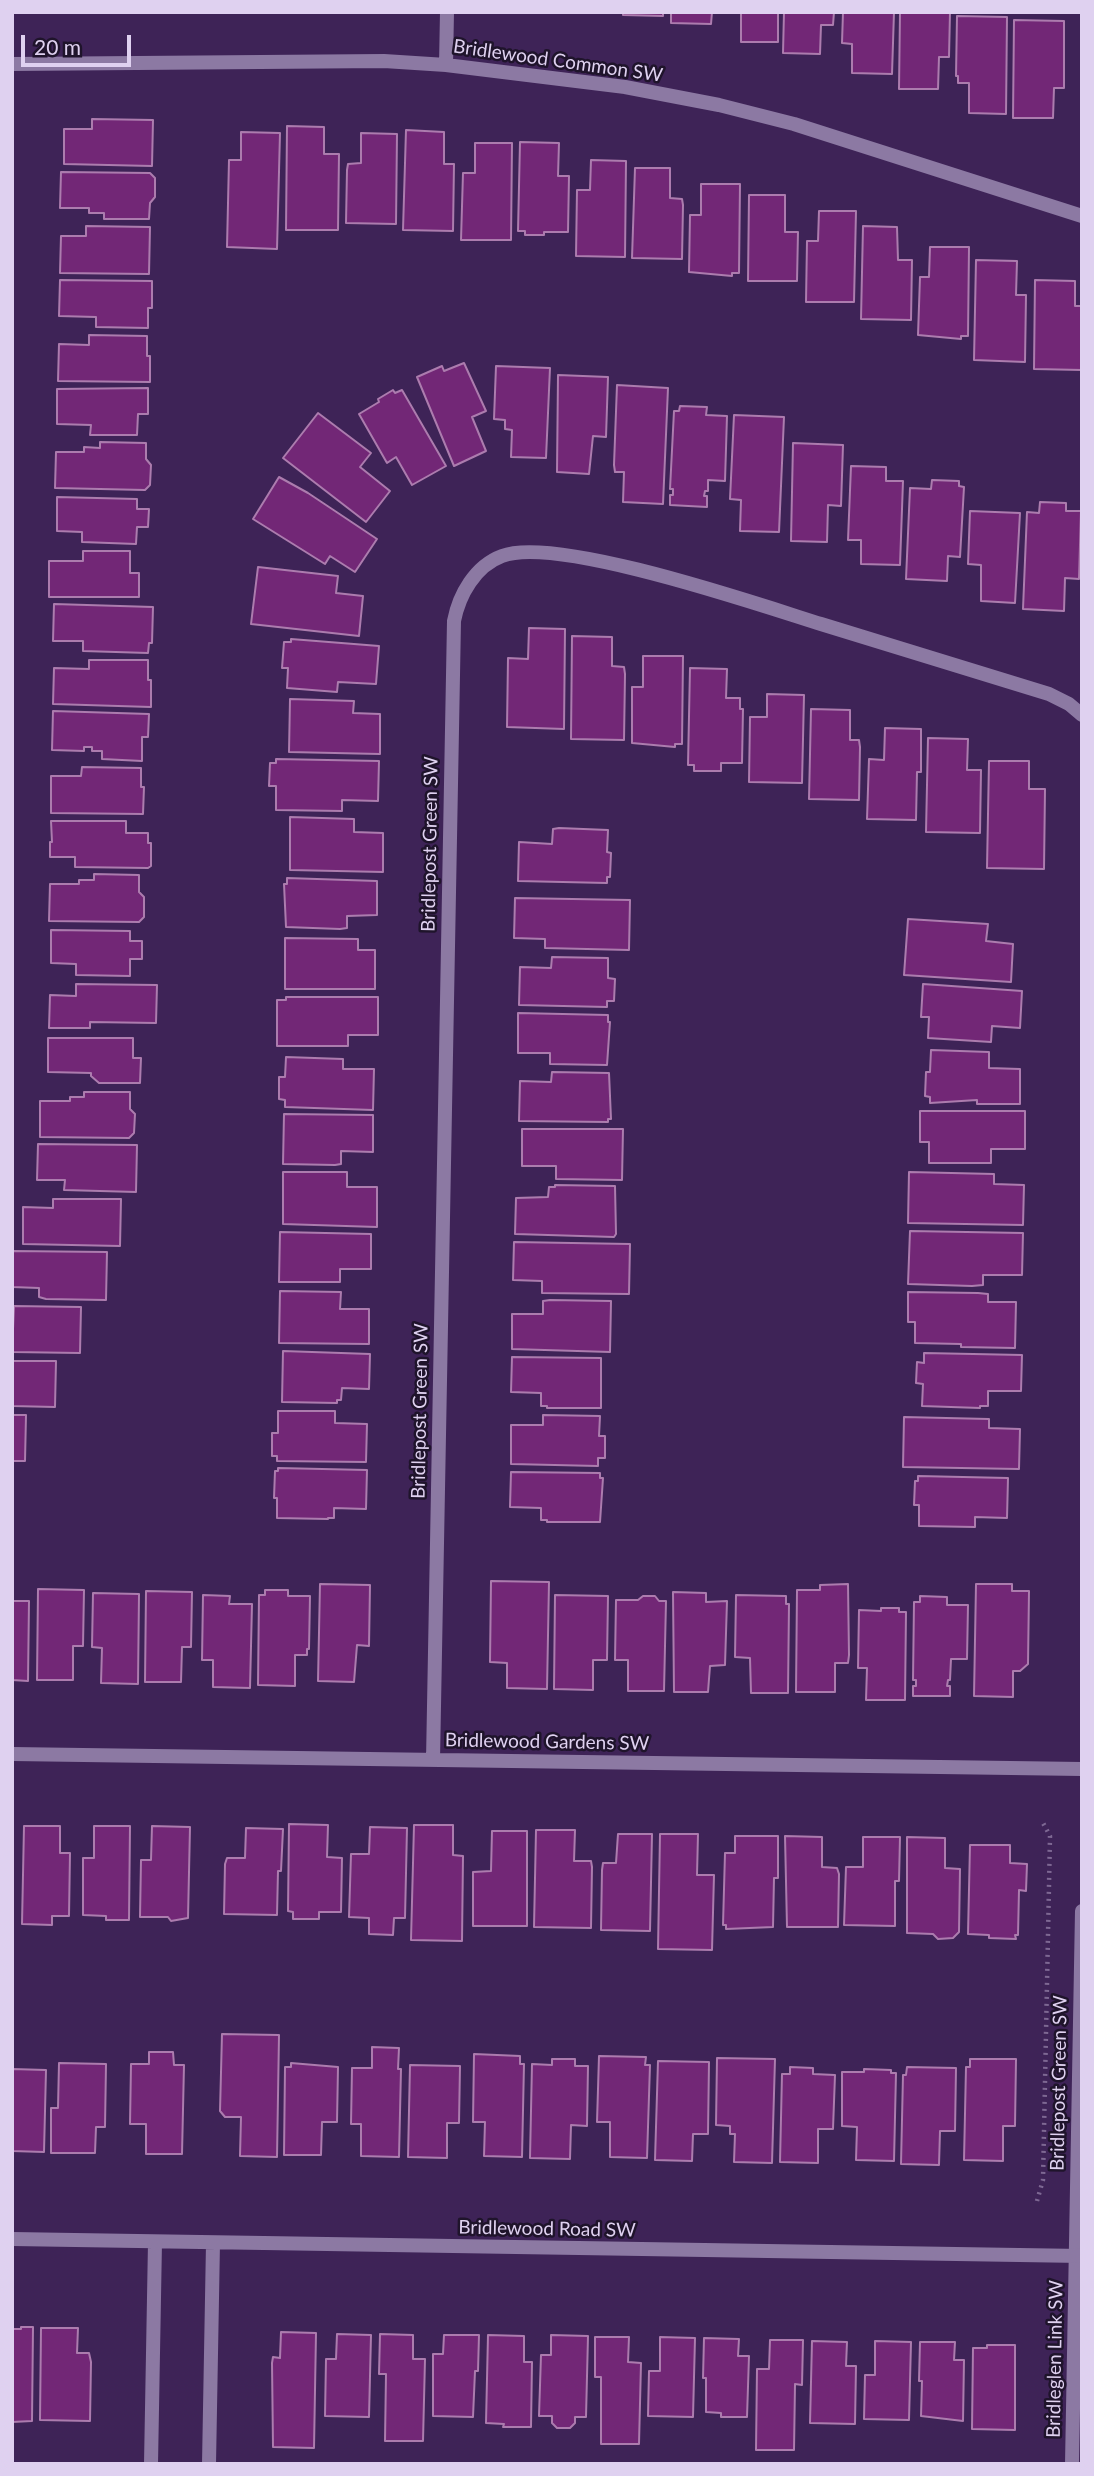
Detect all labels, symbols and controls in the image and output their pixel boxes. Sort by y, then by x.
scale bar [24,21,135,65]
text: 20 m [34,34,81,59]
street label: Bridlewood Common SW [452,35,664,87]
street label: Bridlepost Green SW [417,756,443,932]
street label: Bridlepost Green SW [407,1323,433,1499]
street label: Bridlewood Gardens SW [445,1729,649,1755]
street label: Bridlepost Green SW [1046,1995,1072,2171]
street label: Bridlewood Road SW [458,2216,636,2242]
street label: Bridleglen Link SW [1042,2280,1068,2438]

